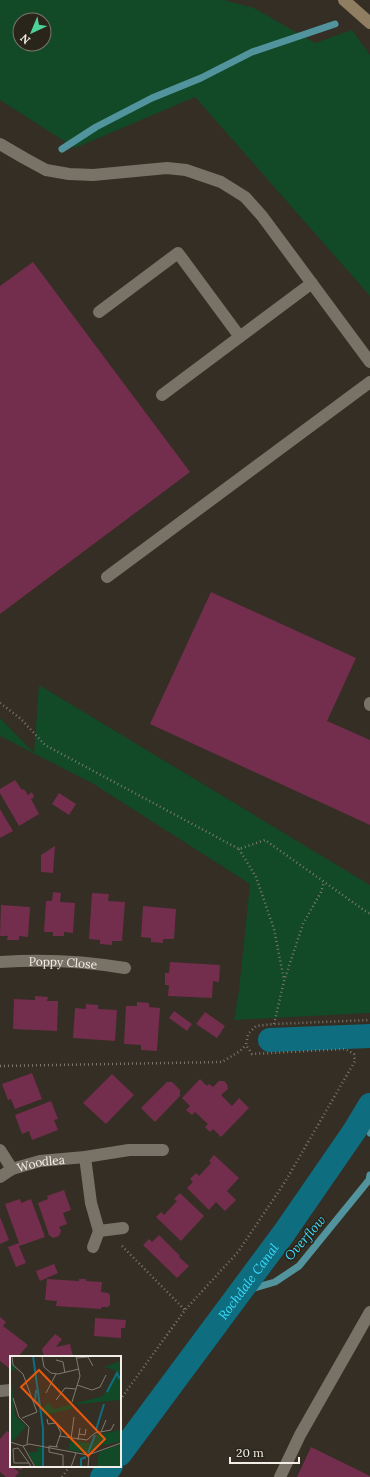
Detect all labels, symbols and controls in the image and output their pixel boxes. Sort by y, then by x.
north arrow [12,12,52,52]
text: N [17,31,33,47]
street label: Poppy Close [29,953,98,972]
street label: Woodlea [15,1151,65,1175]
water label: Overflow [281,1212,329,1264]
water label: Rochdale Canal [214,1240,282,1323]
inset map [10,1356,121,1467]
scale bar [230,1439,299,1465]
text: 20 m [236,1445,264,1460]

